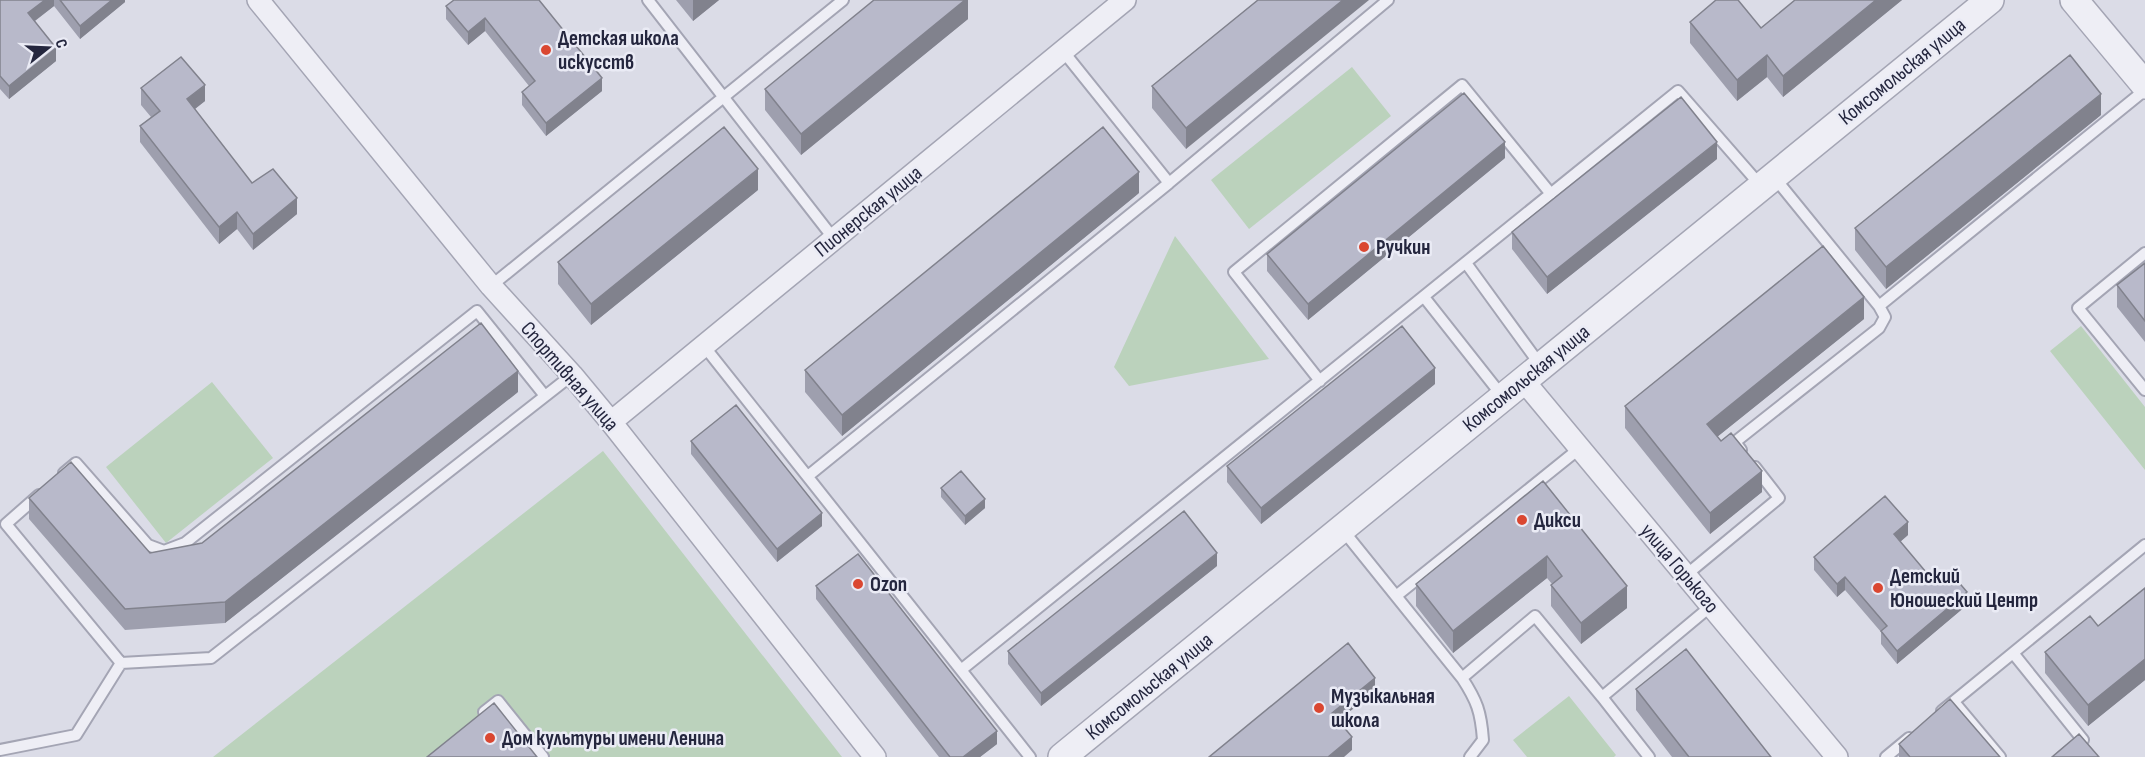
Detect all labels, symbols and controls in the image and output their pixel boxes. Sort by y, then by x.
street label: Комсомольская улица [1834,12,1971,130]
north arrow [18,18,78,78]
place label: Детская школа искусств [558,26,679,75]
text: С [51,37,71,51]
marker: Детская школа искусств [539,43,553,57]
street label: Пионерская улица [810,160,927,262]
place label: Ручкин [1376,235,1430,260]
marker: Ручкин [1357,240,1371,254]
street label: Спортивная улица [515,316,624,436]
street label: Комсомольская улица [1458,319,1595,437]
place label: Дикси [1534,508,1581,533]
marker: Дикси [1515,513,1529,527]
street label: улица Горького [1635,518,1724,618]
place label: Детский Юношеский Центр [1890,564,2038,613]
place label: Ozon [870,572,907,597]
marker: Ozon [851,577,865,591]
marker: Детский Юношеский Центр [1871,581,1885,595]
street label: Комсомольская улица [1081,627,1218,745]
place label: Музыкальная школа [1331,684,1435,733]
marker: Музыкальная школа [1312,701,1326,715]
place label: Дом культуры имени Ленина [502,726,724,751]
marker: Дом культуры имени Ленина [483,731,497,745]

